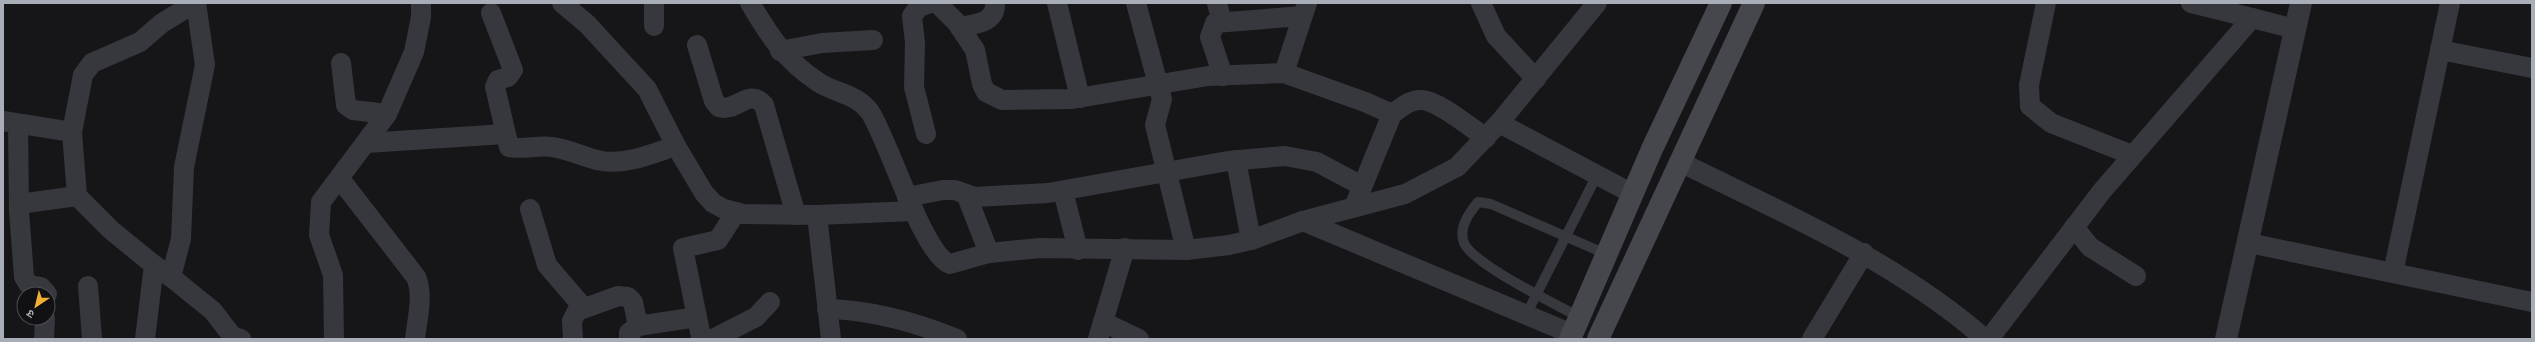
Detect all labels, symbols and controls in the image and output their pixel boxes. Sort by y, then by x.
north arrow [16,286,56,326]
text: उ [24,306,37,321]

